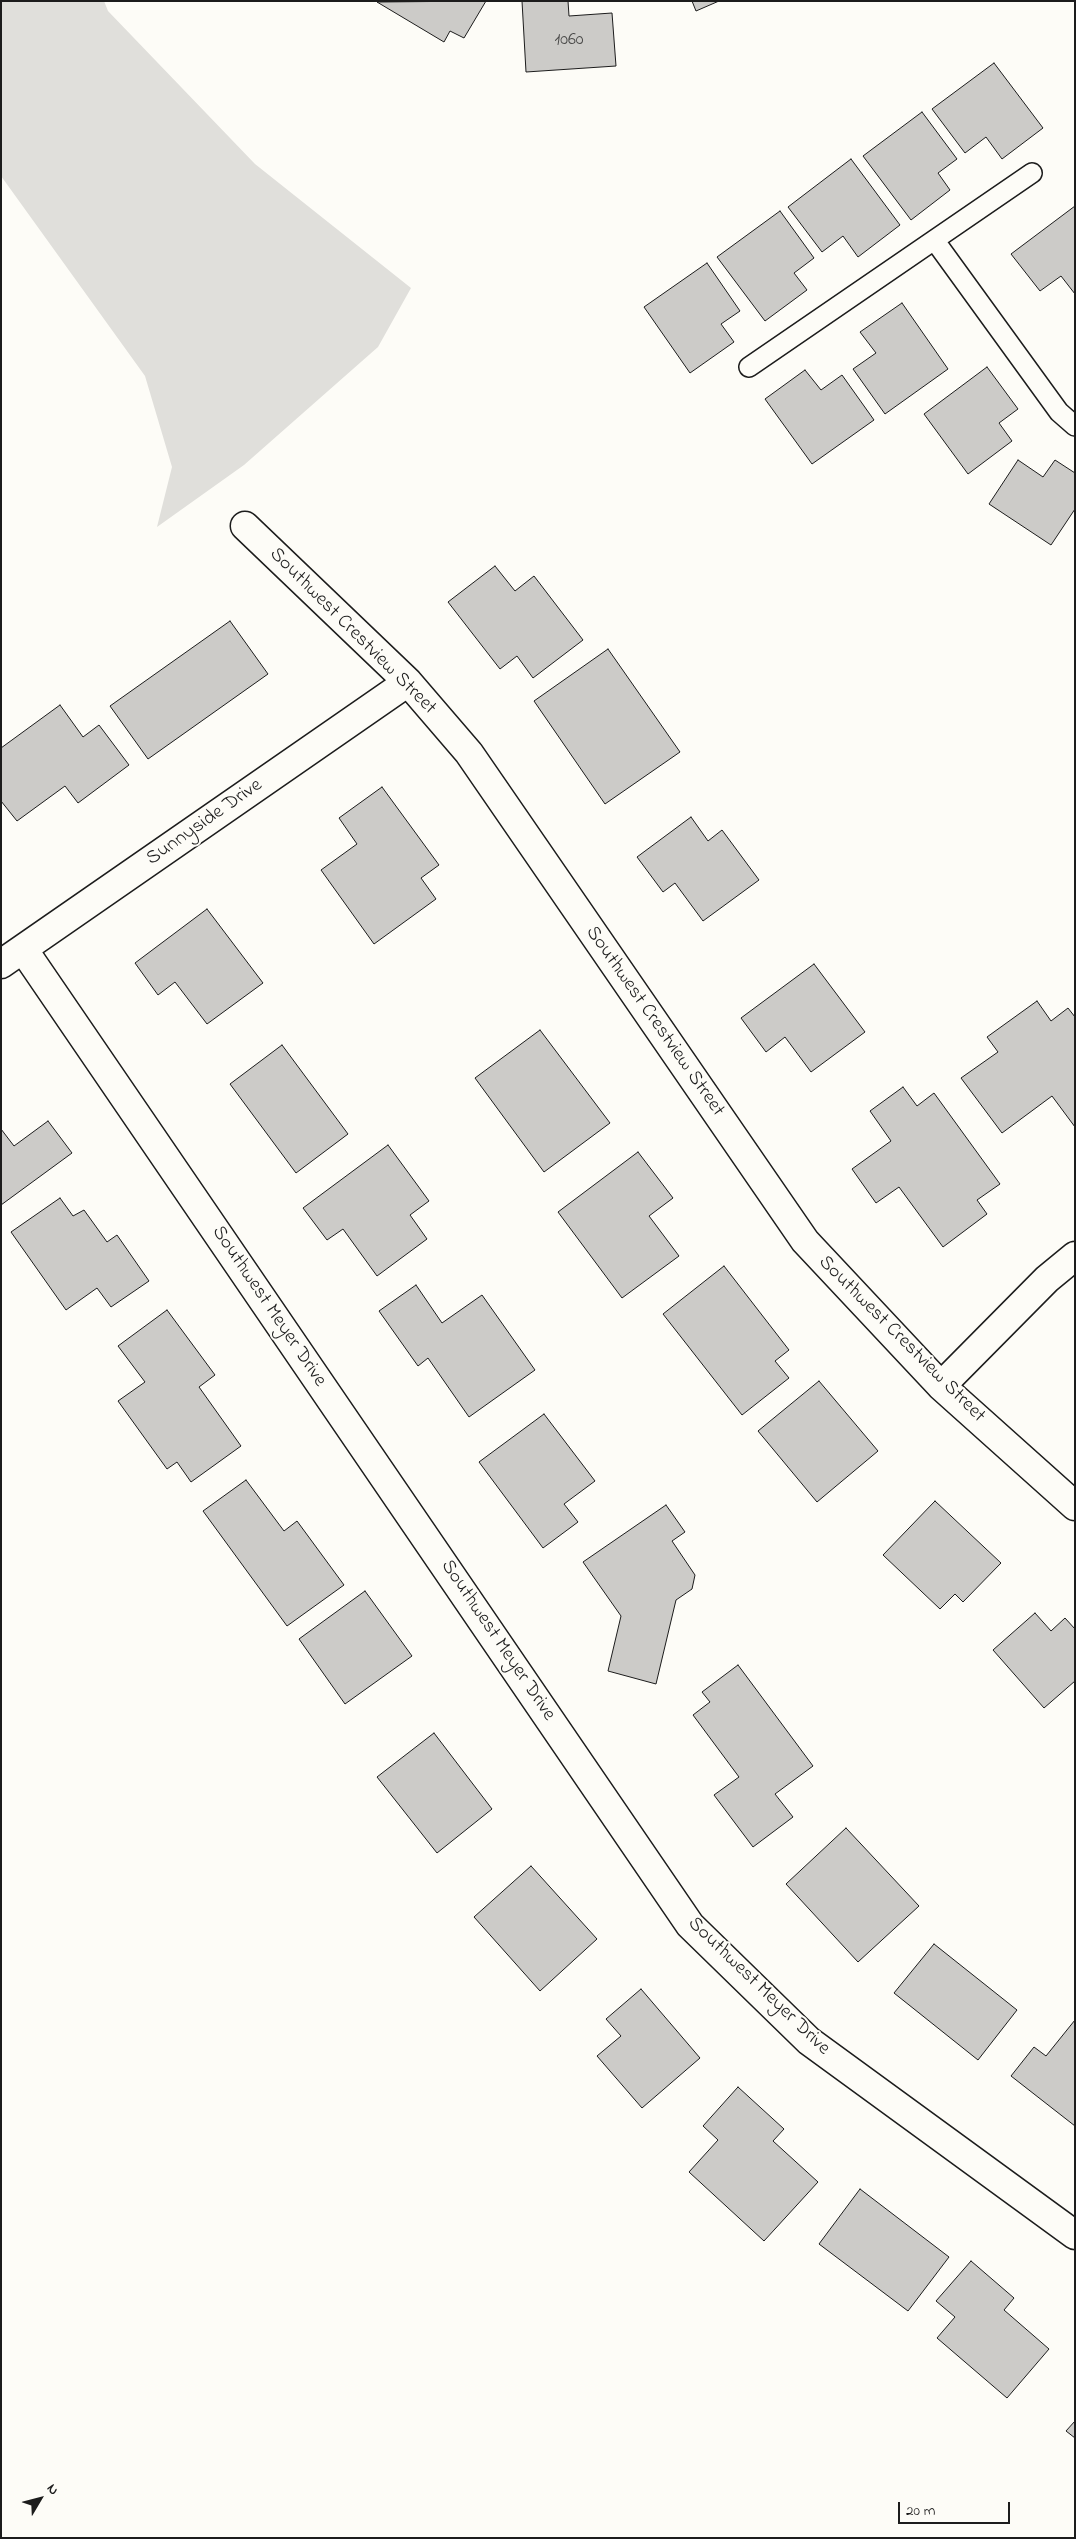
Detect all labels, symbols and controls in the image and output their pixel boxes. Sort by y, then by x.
house number: 1060 [554,30,584,52]
street label: Southwest Crestview Street [263,543,441,721]
street label: Sunnyside Drive [142,774,268,872]
street label: Southwest Crestview Street [579,922,729,1122]
street label: Southwest Meyer Drive [205,1222,331,1392]
street label: Southwest Crestview Street [812,1251,990,1429]
street label: Southwest Meyer Drive [434,1556,560,1726]
street label: Southwest Meyer Drive [682,1913,834,2061]
north arrow [15,2474,65,2524]
text: N [41,2480,64,2500]
scale bar [901,2492,1014,2524]
text: 20 m [906,2500,935,2522]

